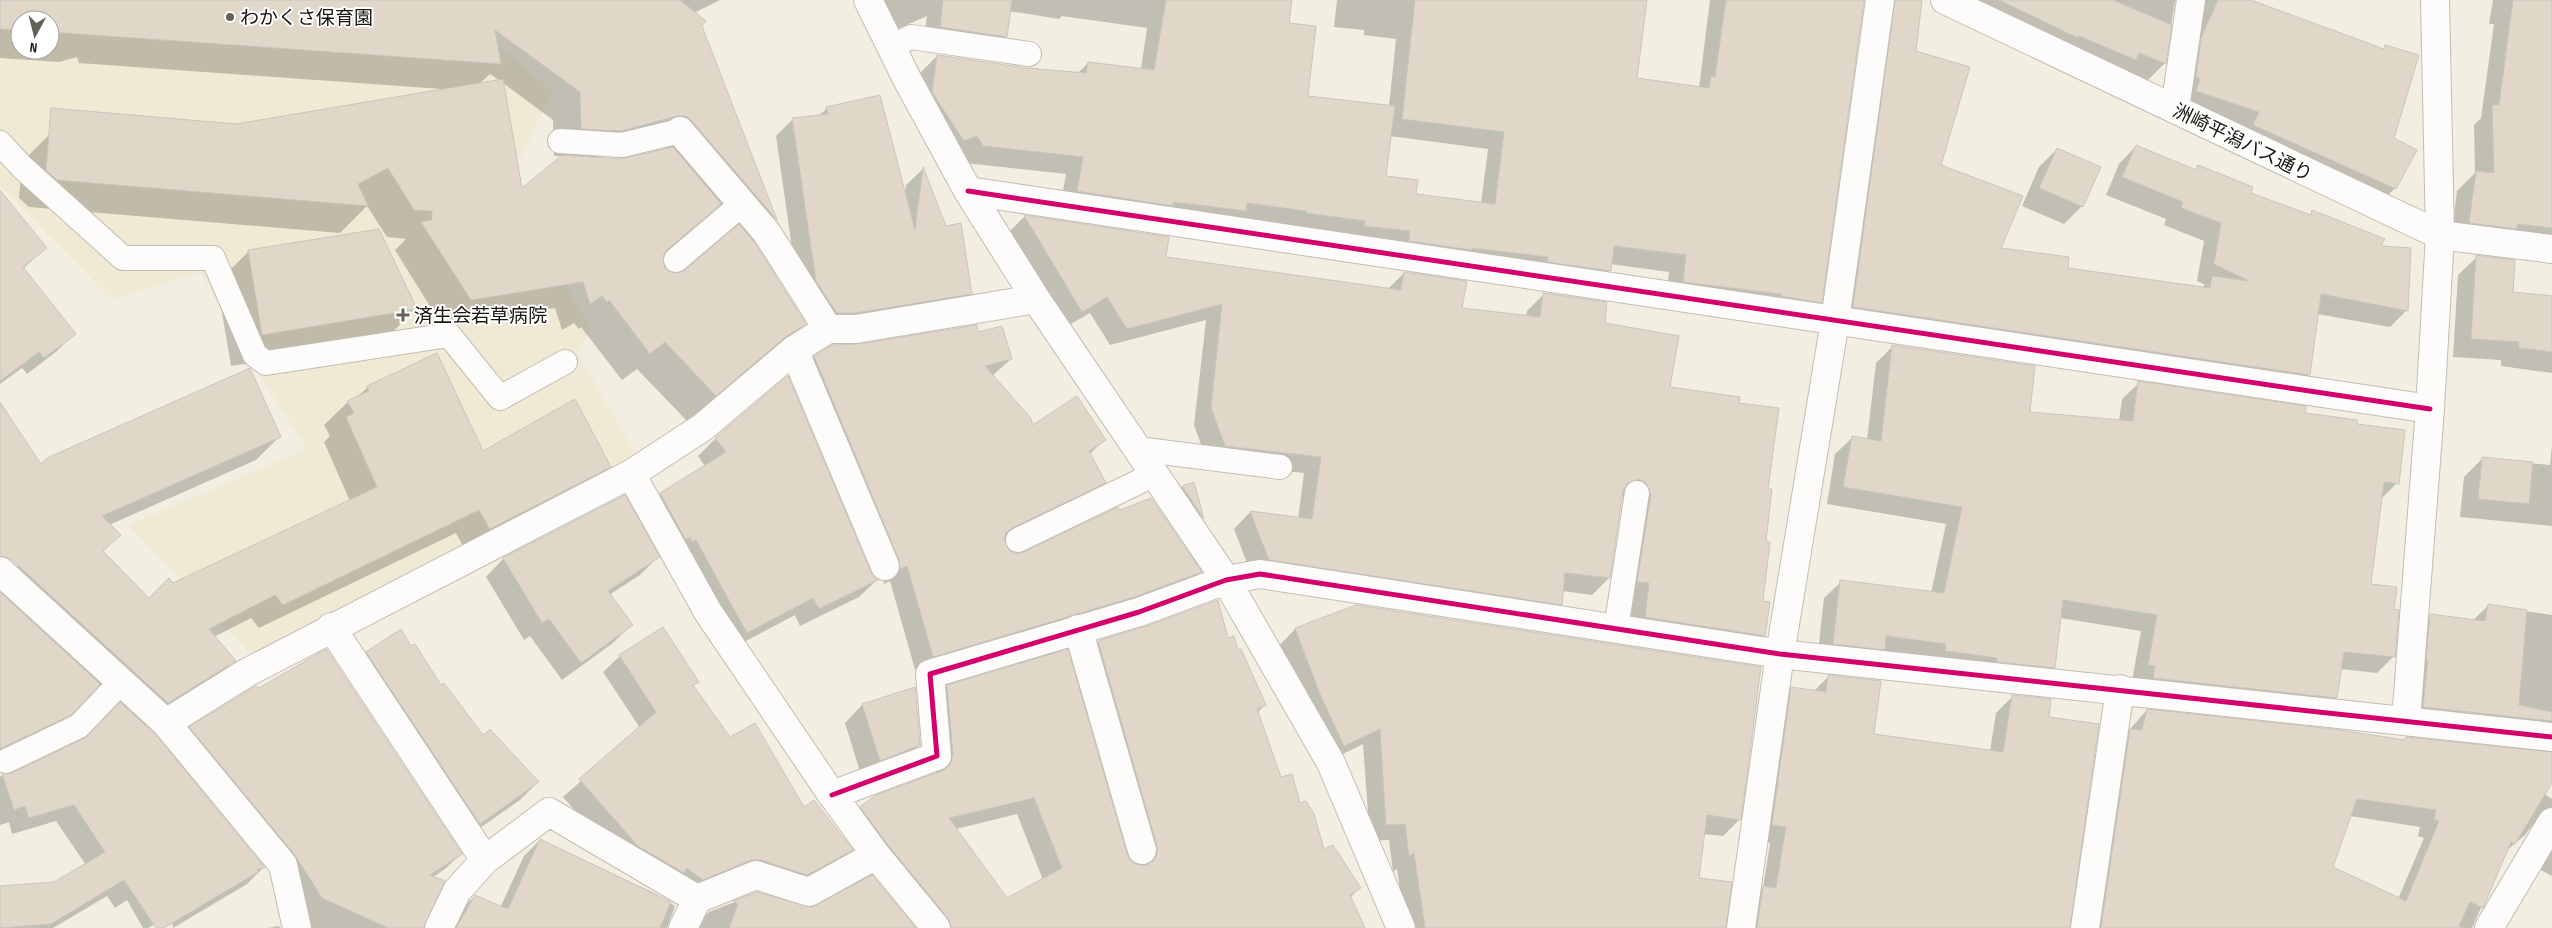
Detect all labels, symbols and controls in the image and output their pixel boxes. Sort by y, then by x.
place label: わかくさ保育園 [240,7,373,30]
north arrow [10,10,60,60]
marker: わかくさ保育園 [224,11,236,23]
text: N [29,39,38,56]
street label: 洲崎平潟バス通り [2169,100,2316,187]
place label: 済生会若草病院 [414,305,547,328]
marker: 済生会若草病院 [396,308,410,322]

